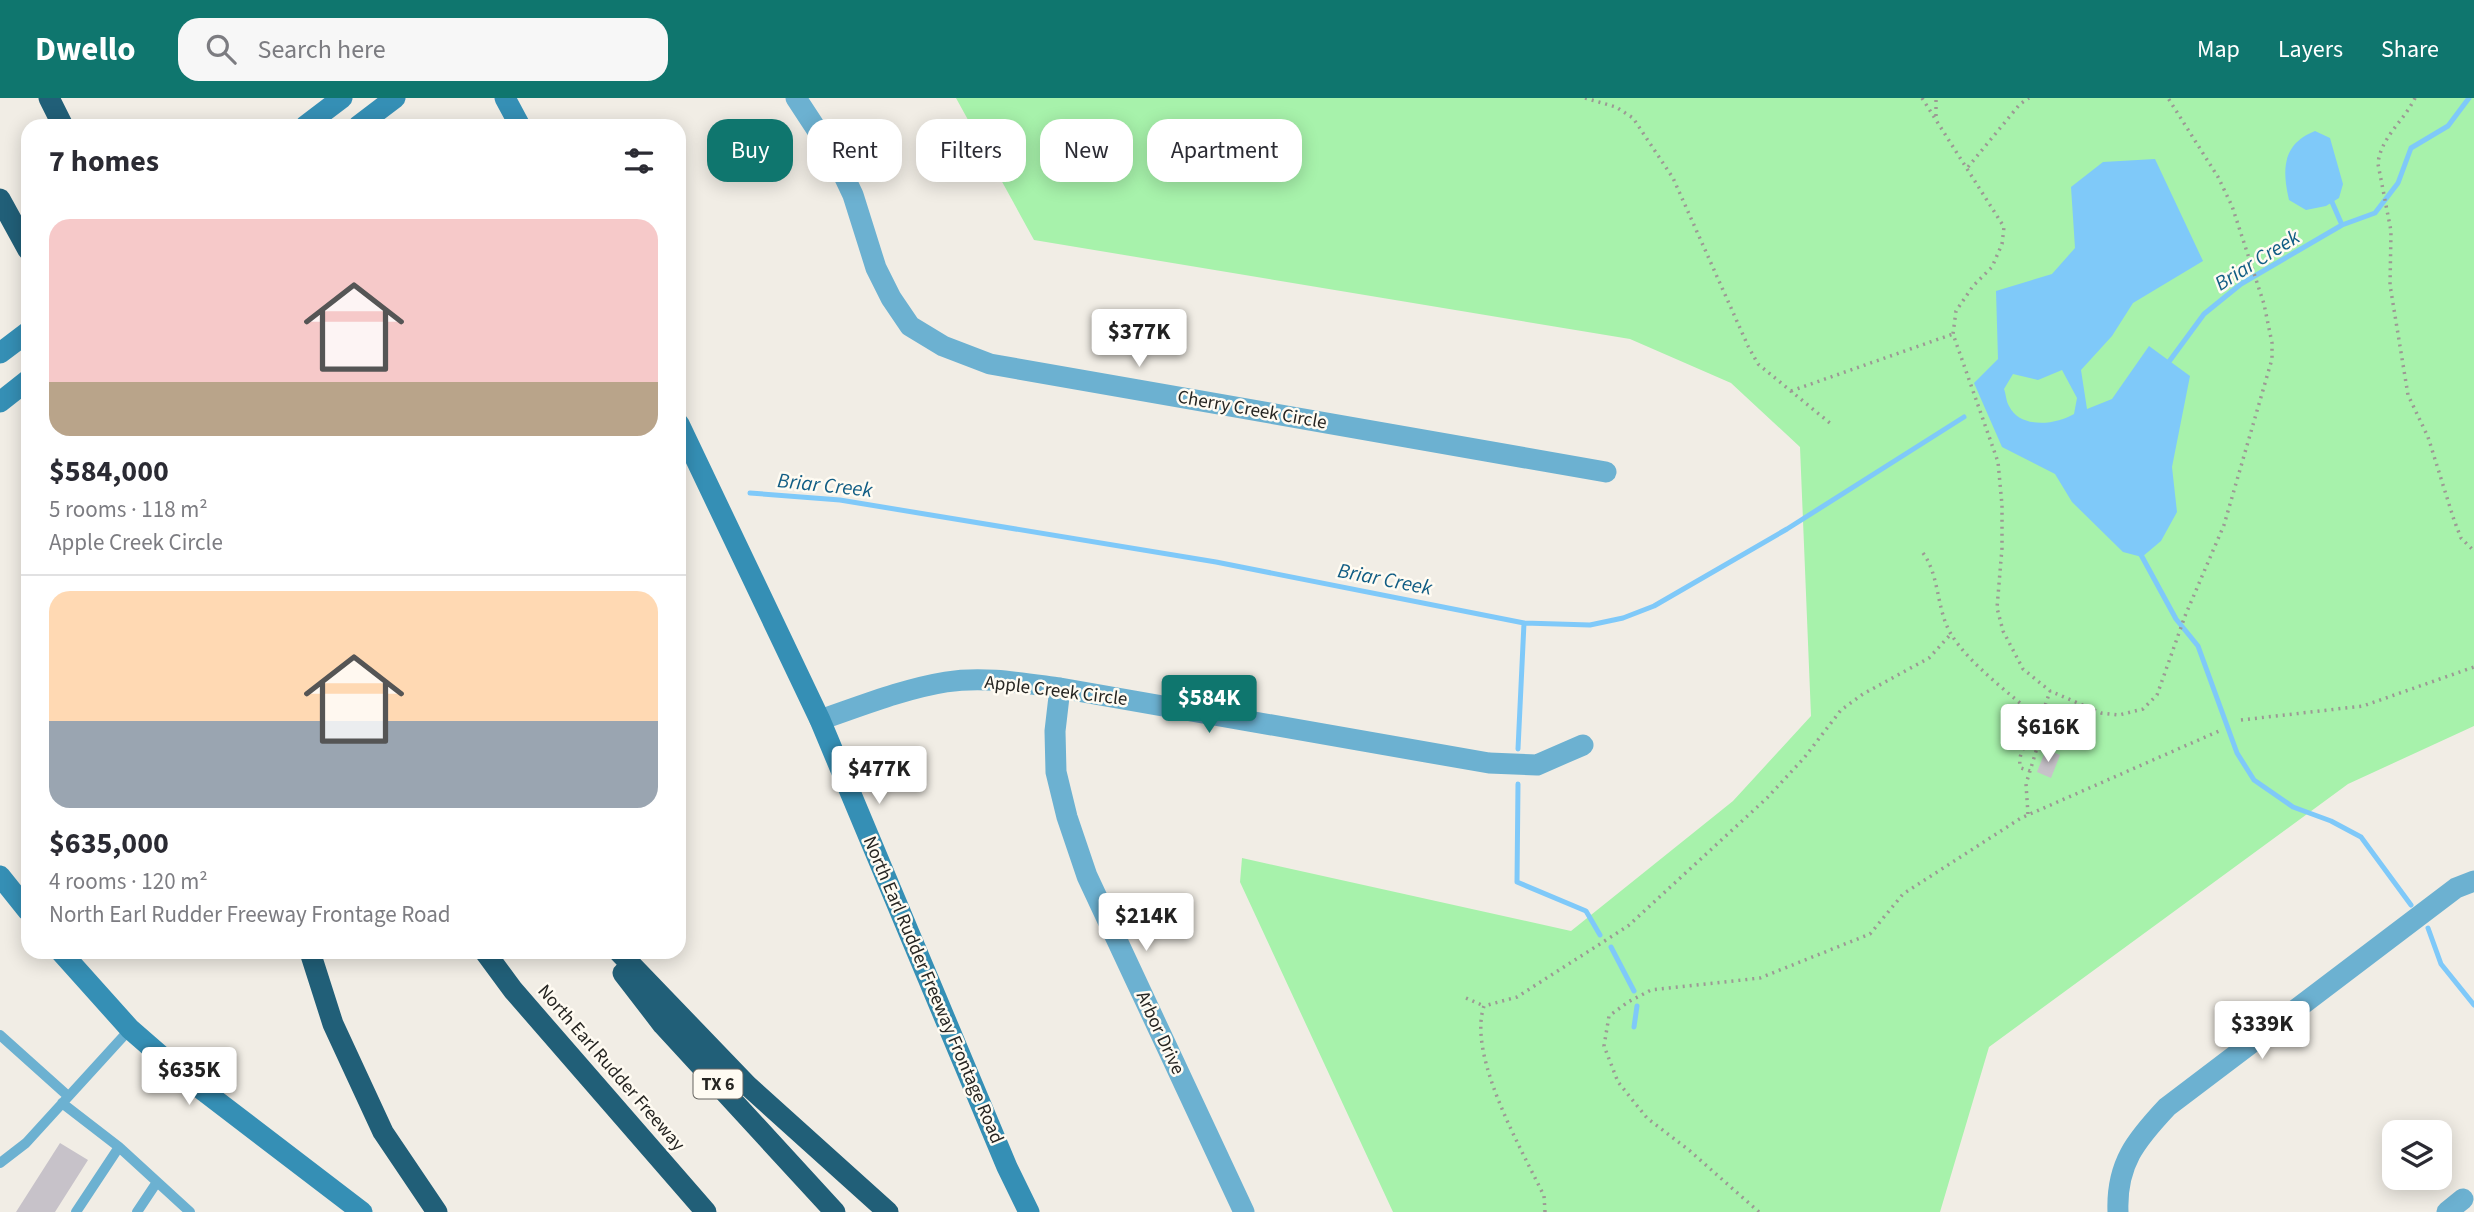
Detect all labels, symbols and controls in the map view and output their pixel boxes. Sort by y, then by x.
search box [178,18,668,81]
text: Dwello [35,26,136,73]
icon: search [202,30,240,68]
text: Search here [258,31,386,68]
text: Map [2197,32,2240,67]
text: Layers [2278,32,2343,67]
text: Share [2381,32,2439,67]
chip: Buy [707,119,793,182]
chip: Rent [807,119,902,182]
chip: Filters [916,119,1026,182]
chip: New [1040,119,1133,182]
chip: Apartment [1147,119,1302,182]
text: 7 homes [49,140,159,183]
icon: filters [620,142,658,180]
water label: Briar Creek [2209,221,2306,298]
icon: home [291,264,417,390]
pin: $377K [1090,310,1188,369]
text: $377K [1108,315,1170,348]
street label: Cherry Creek Circle [1175,384,1329,436]
text: $584,000 [49,450,169,493]
water label: Briar Creek [776,465,875,505]
text: 5 rooms · 118 m² [49,493,208,526]
text: Apple Creek Circle [49,526,223,559]
water label: Briar Creek [1335,555,1436,603]
icon: home [291,636,417,762]
street label: Apple Creek Circle [983,669,1129,713]
pin: $584K [1160,676,1258,735]
text: $584K [1178,681,1240,714]
pin: $616K [1999,704,2097,764]
text: $616K [2017,710,2079,743]
pin: $477K [830,746,928,806]
text: $477K [848,752,910,785]
text: $635,000 [49,822,169,865]
street label: North Earl Rudder Freeway Frontage Road [856,832,1010,1148]
text: 4 rooms · 120 m² [49,865,208,898]
pin: $214K [1097,894,1195,953]
text: North Earl Rudder Freeway Frontage Road [49,898,451,931]
text: $214K [1115,899,1177,932]
street label: North Earl Rudder Freeway [531,979,691,1157]
street label: Arbor Drive [1129,987,1191,1079]
pin: $339K [2213,1002,2311,1061]
text: $339K [2231,1007,2293,1040]
pin: $635K [140,1048,238,1107]
text: $635K [158,1053,220,1086]
road number: TX 6 [694,1070,742,1099]
map controls [2382,1120,2452,1190]
button: layers [2382,1120,2452,1190]

